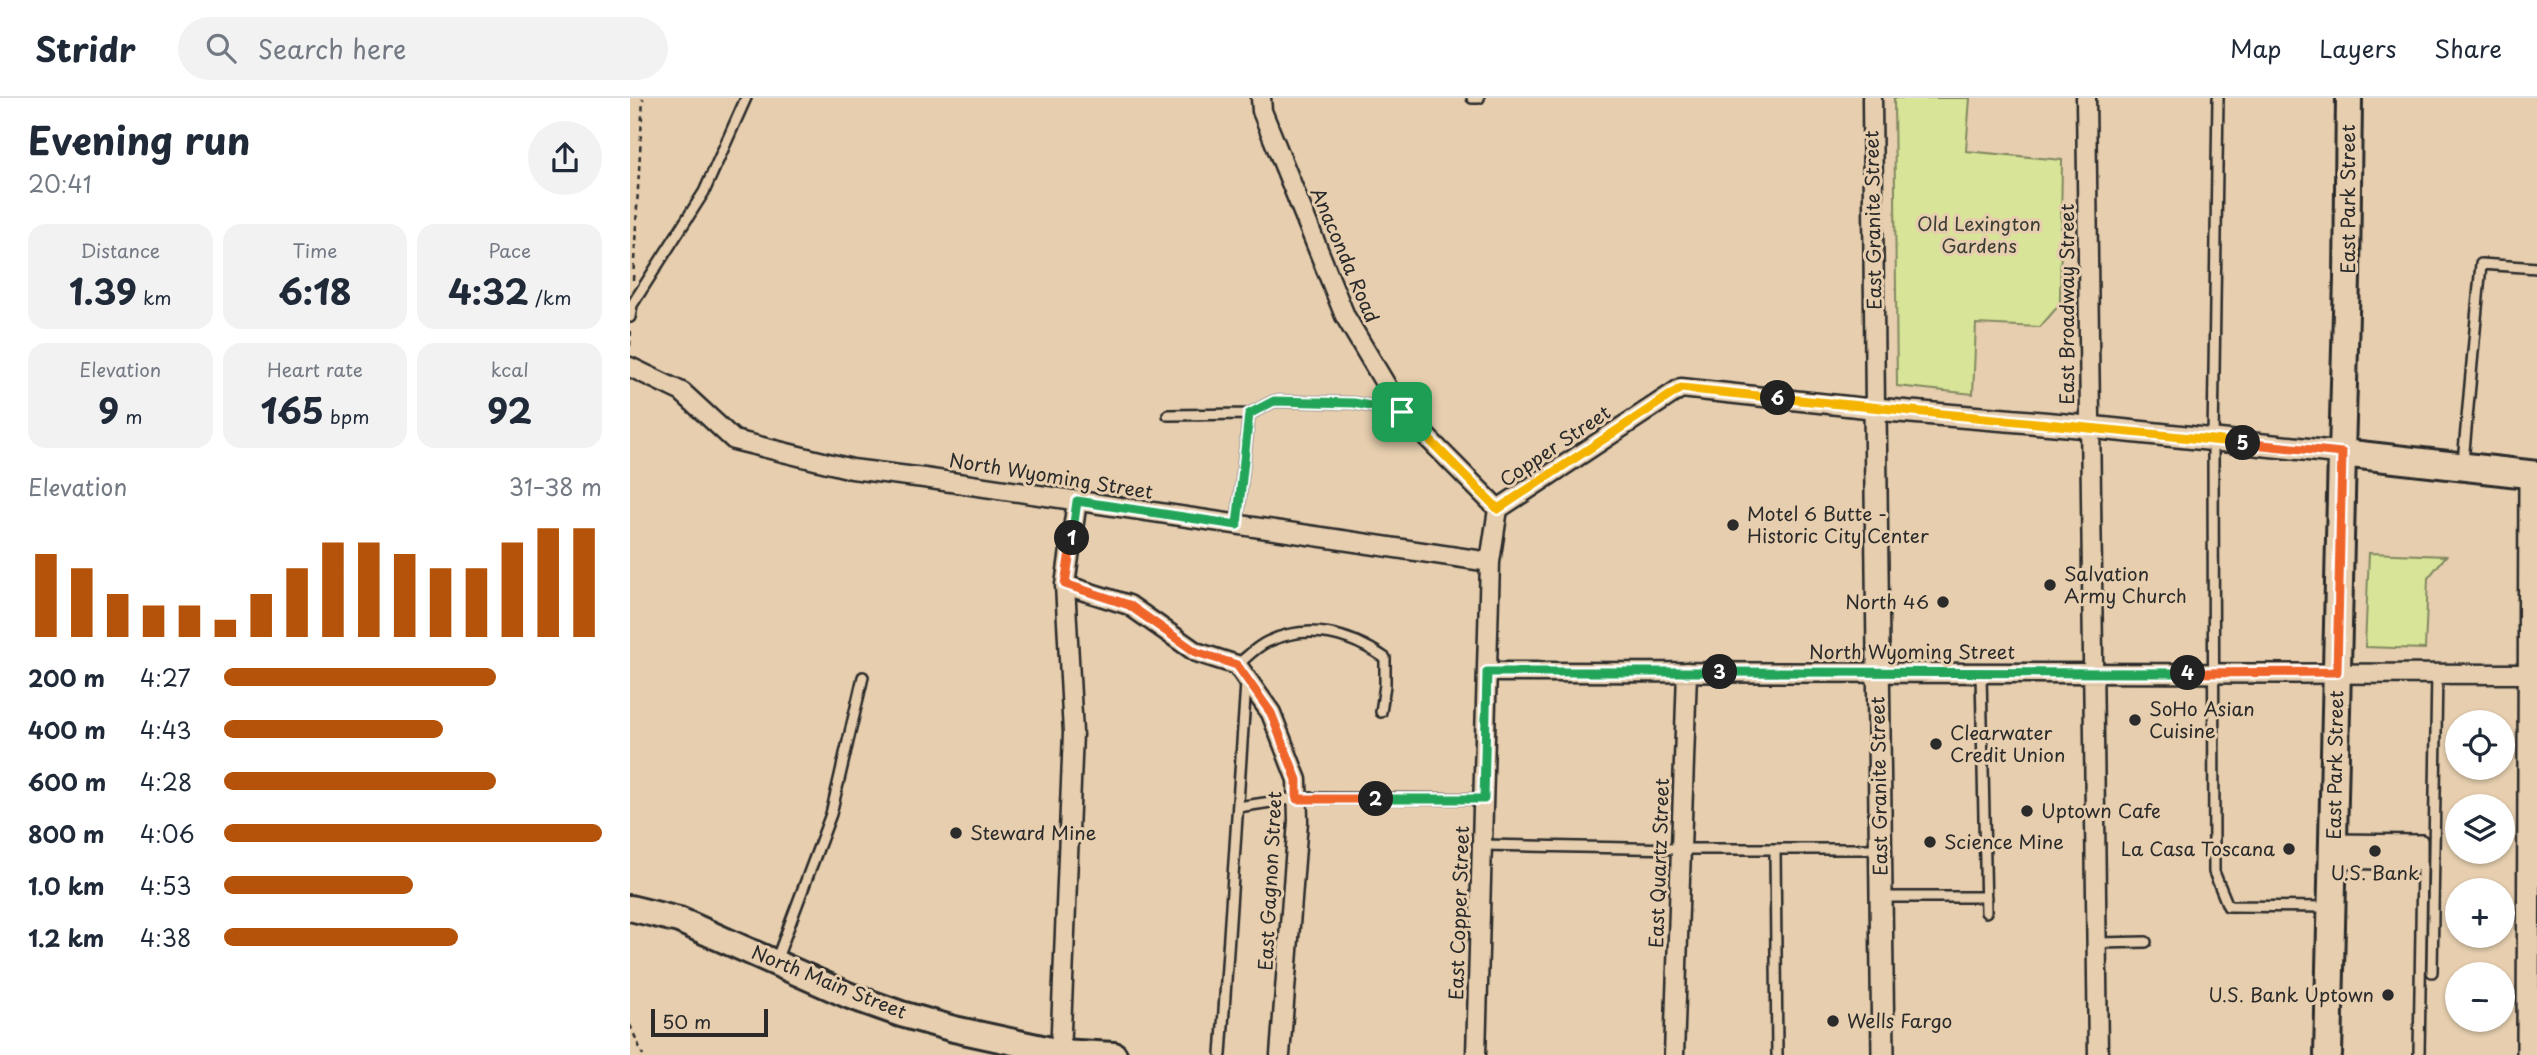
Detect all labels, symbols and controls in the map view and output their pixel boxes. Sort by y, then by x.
search box [178,17,668,80]
text: Stridr [35,23,136,73]
icon: search [202,29,240,67]
text: Search here [258,29,406,68]
text: Map [2230,30,2281,66]
text: Layers [2319,30,2396,66]
text: Share [2434,30,2502,66]
text: Evening run [28,111,250,168]
button: share [528,121,602,195]
street label: East Park Street [2333,124,2361,274]
street label: East Granite Street [1856,130,1888,310]
text: 20:41 [28,166,92,201]
street label: Anaconda Road [1305,183,1387,327]
street label: East Broadway Street [2052,203,2080,405]
park label: Old Lexington Gardens [1917,209,2041,259]
text: Distance [80,236,160,264]
text: Time [293,236,337,264]
text: Pace [488,236,531,264]
text: 1.39 [69,264,137,317]
text: 6:18 [278,264,352,317]
text: 4:32 [448,264,529,317]
text: km [137,283,172,311]
text: /km [529,283,571,311]
text: Elevation [79,355,161,383]
text: Heart rate [267,355,363,383]
text: kcal [491,355,529,383]
pin: 6 [1760,380,1796,416]
pin [1372,382,1432,442]
text: 9 [98,383,119,436]
text: 165 [260,383,324,436]
text: 92 [487,383,532,436]
text: 6 [1771,383,1784,411]
icon: arrive [1383,393,1421,431]
street label: Copper Street [1493,397,1616,493]
text: m [119,402,143,430]
text: bpm [324,402,370,430]
pin: 5 [2226,426,2260,460]
text: 5 [2236,428,2249,456]
street label: North Wyoming Street [947,445,1155,505]
text: Elevation [28,469,127,504]
text: 31–38 m [509,469,602,504]
place label: Motel 6 Butte - Historic City Center [1747,499,1929,549]
marker: Motel 6 Butte - Historic City Center [1725,517,1741,533]
pin: 1 [1054,520,1090,556]
text: 1 [1067,523,1076,551]
place label: Salvation Army Church [2064,559,2187,609]
marker: Salvation Army Church [2042,577,2058,593]
place label: North 46 [1845,587,1929,615]
marker: North 46 [1935,594,1951,610]
street label: North Wyoming Street [1809,637,2015,665]
pin: 3 [1702,654,1738,690]
pin: 4 [2170,656,2206,690]
text: 3 [1713,657,1726,685]
text: 4 [2181,658,2194,686]
text: 200 m [28,660,105,695]
text: 4:27 [140,660,191,695]
street label: East Park Street [2319,690,2349,840]
place label: SoHo Asian Cuisine [2149,694,2255,744]
street label: East Granite Street [1862,696,1894,876]
map controls [2445,710,2515,1032]
button: locate [2445,710,2515,780]
text: 400 m [28,712,106,747]
text: 4:43 [140,712,192,747]
marker: SoHo Asian Cuisine [2127,712,2143,728]
place label: Clearwater Credit Union [1950,718,2065,768]
marker: Clearwater Credit Union [1928,736,1944,752]
text: 600 m [28,764,106,799]
text: 4:28 [140,764,192,799]
street label: East Quartz Street [1641,777,1675,948]
pin: 2 [1358,782,1394,816]
text: 2 [1369,784,1382,812]
street label: East Gagnon Street [1250,790,1288,971]
button: layers [2445,794,2515,864]
place label: Uptown Cafe [2041,796,2161,824]
marker: Uptown Cafe [2019,803,2035,819]
text: 800 m [28,816,105,851]
text: 4:06 [140,816,195,851]
place label: Steward Mine [970,818,1096,846]
marker: Steward Mine [948,825,964,841]
street label: East Copper Street [1441,825,1475,1001]
place label: Science Mine [1944,827,2064,855]
marker: Science Mine [1922,834,1938,850]
place label: La Casa Toscana [2121,834,2275,862]
marker: La Casa Toscana [2281,841,2297,857]
marker: U.S. Bank [2367,843,2383,859]
place label: U.S. Bank [2330,858,2420,886]
text: 1.0 km [28,868,105,903]
text: 4:53 [140,868,191,903]
button: + [2445,878,2515,948]
text: 1.2 km [28,920,104,955]
text: 4:38 [140,920,191,955]
street label: North Main Street [748,937,911,1025]
button: − [2445,962,2515,1032]
place label: U.S. Bank Uptown [2208,980,2374,1008]
marker: U.S. Bank Uptown [2380,987,2396,1003]
scale bar [651,1006,768,1038]
place label: Wells Fargo [1847,1006,1952,1034]
text: 50 m [662,1007,711,1035]
marker: Wells Fargo [1825,1013,1841,1029]

